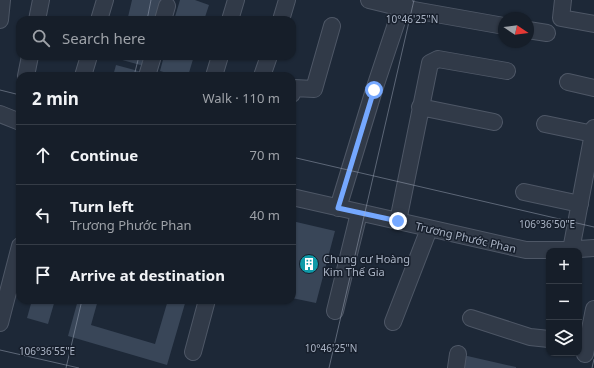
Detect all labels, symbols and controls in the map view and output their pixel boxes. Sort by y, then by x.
text: 10°46'25"N [386,12,438,26]
north arrow [498,12,534,48]
search box [16,16,296,60]
icon: search [30,27,52,49]
text: Search here [62,28,145,48]
route start [365,81,383,99]
text: 2 min [32,87,79,110]
text: Walk · 110 m [202,89,280,107]
icon: ahead [32,144,54,166]
text: Continue [70,145,138,165]
text: 70 m [250,146,280,164]
text: Turn left [70,196,134,216]
icon: left [32,204,54,226]
text: 40 m [250,206,280,224]
route end [389,212,407,230]
text: Trương Phước Phan [70,216,192,234]
text: 106°36'50"E [519,217,575,231]
street label: Trương Phước Phan [414,218,518,256]
map controls [546,248,582,356]
button: + [546,248,582,284]
place label: Chung cư Hoàng Kim Thế Gia [323,251,410,279]
building icon: Chung cư Hoàng Kim Thế Gia [298,253,320,275]
icon: arrive [32,264,54,286]
text: Arrive at destination [70,265,225,285]
button: − [546,284,582,320]
button: layers [546,320,582,356]
text: 10°46'25"N [305,341,357,355]
text: 106°36'55"E [19,344,75,358]

